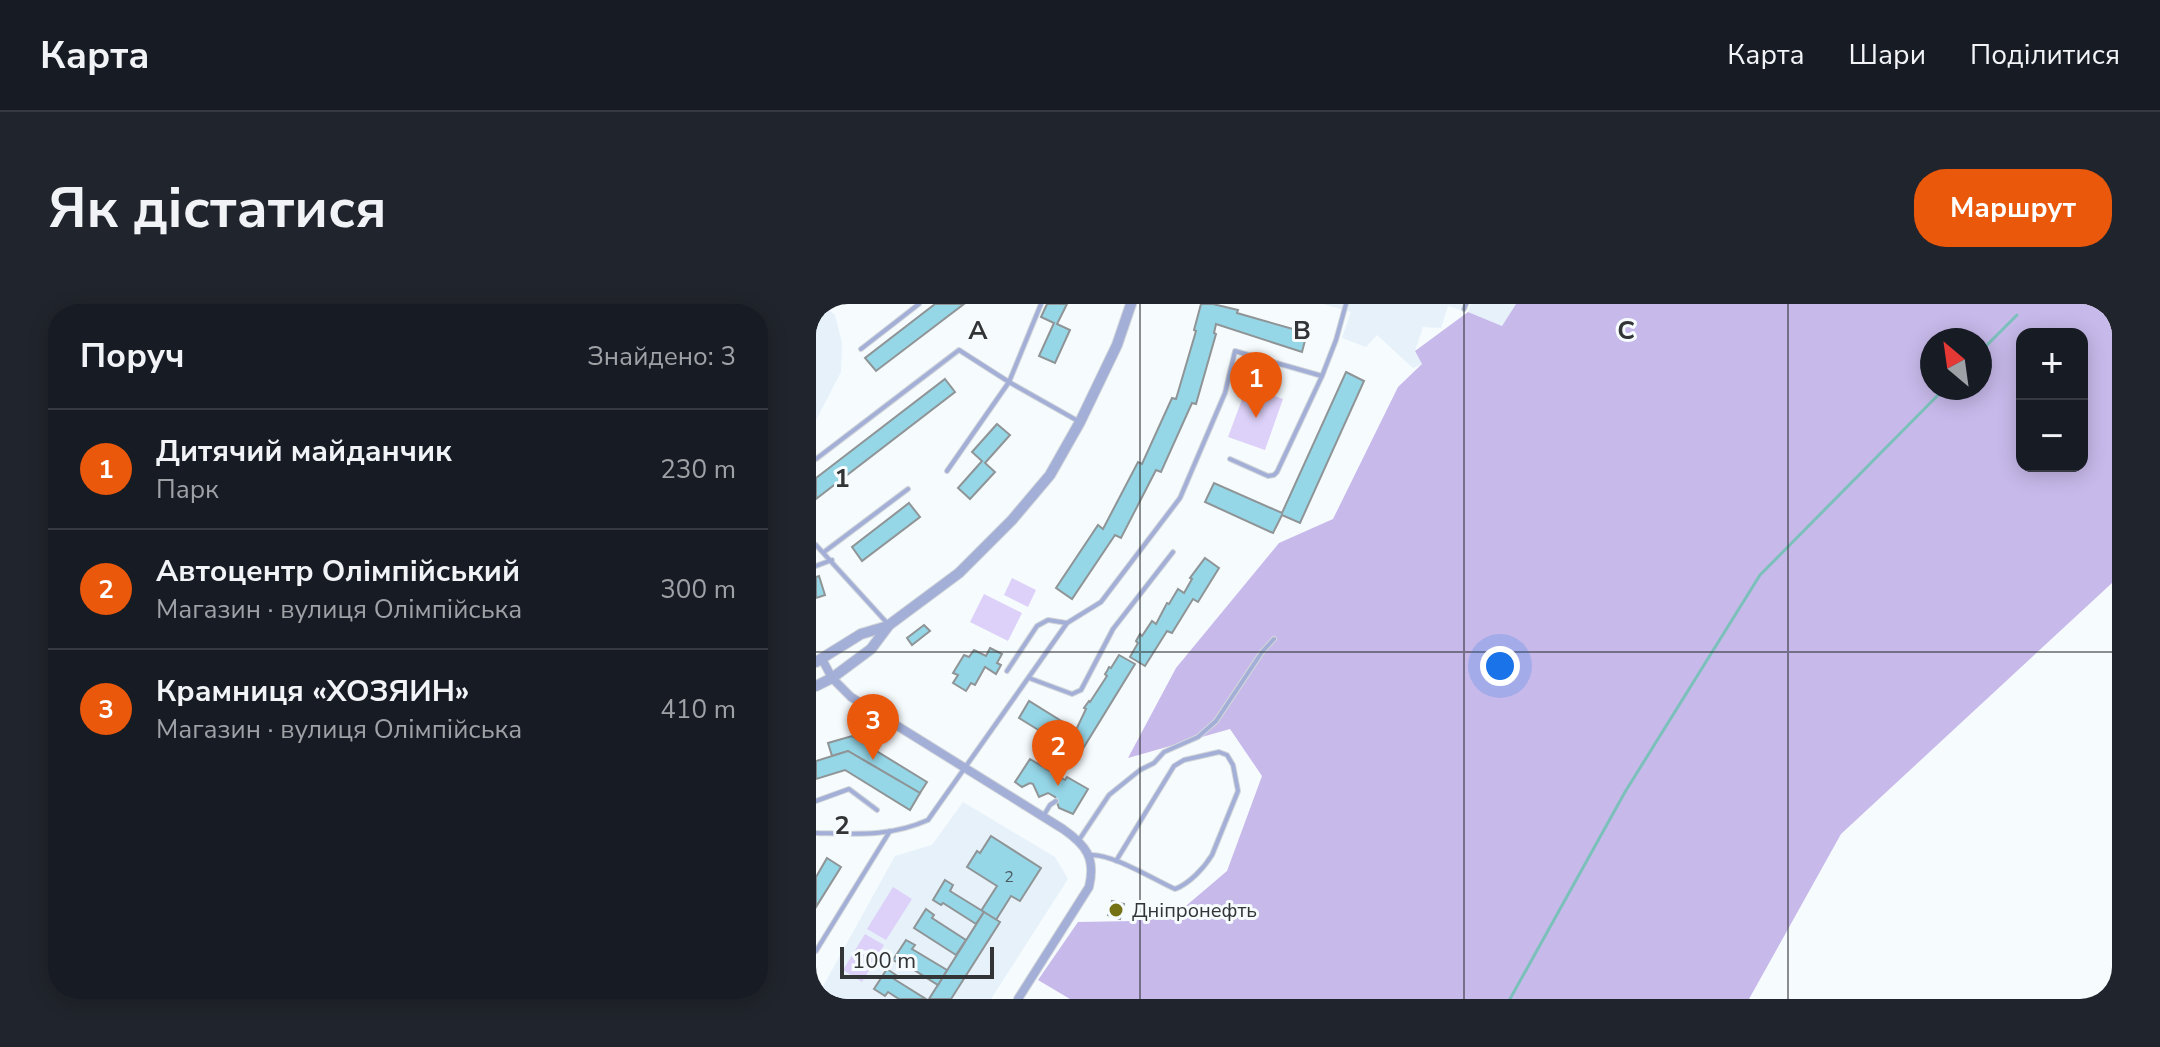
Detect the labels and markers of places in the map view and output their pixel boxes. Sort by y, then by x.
pin: 1 [1230,352,1282,418]
pin: 3 [847,694,899,760]
pin: 2 [1032,720,1084,786]
place label: Дніпронефть [1132,897,1257,924]
marker: Дніпронефть [1107,901,1125,919]

